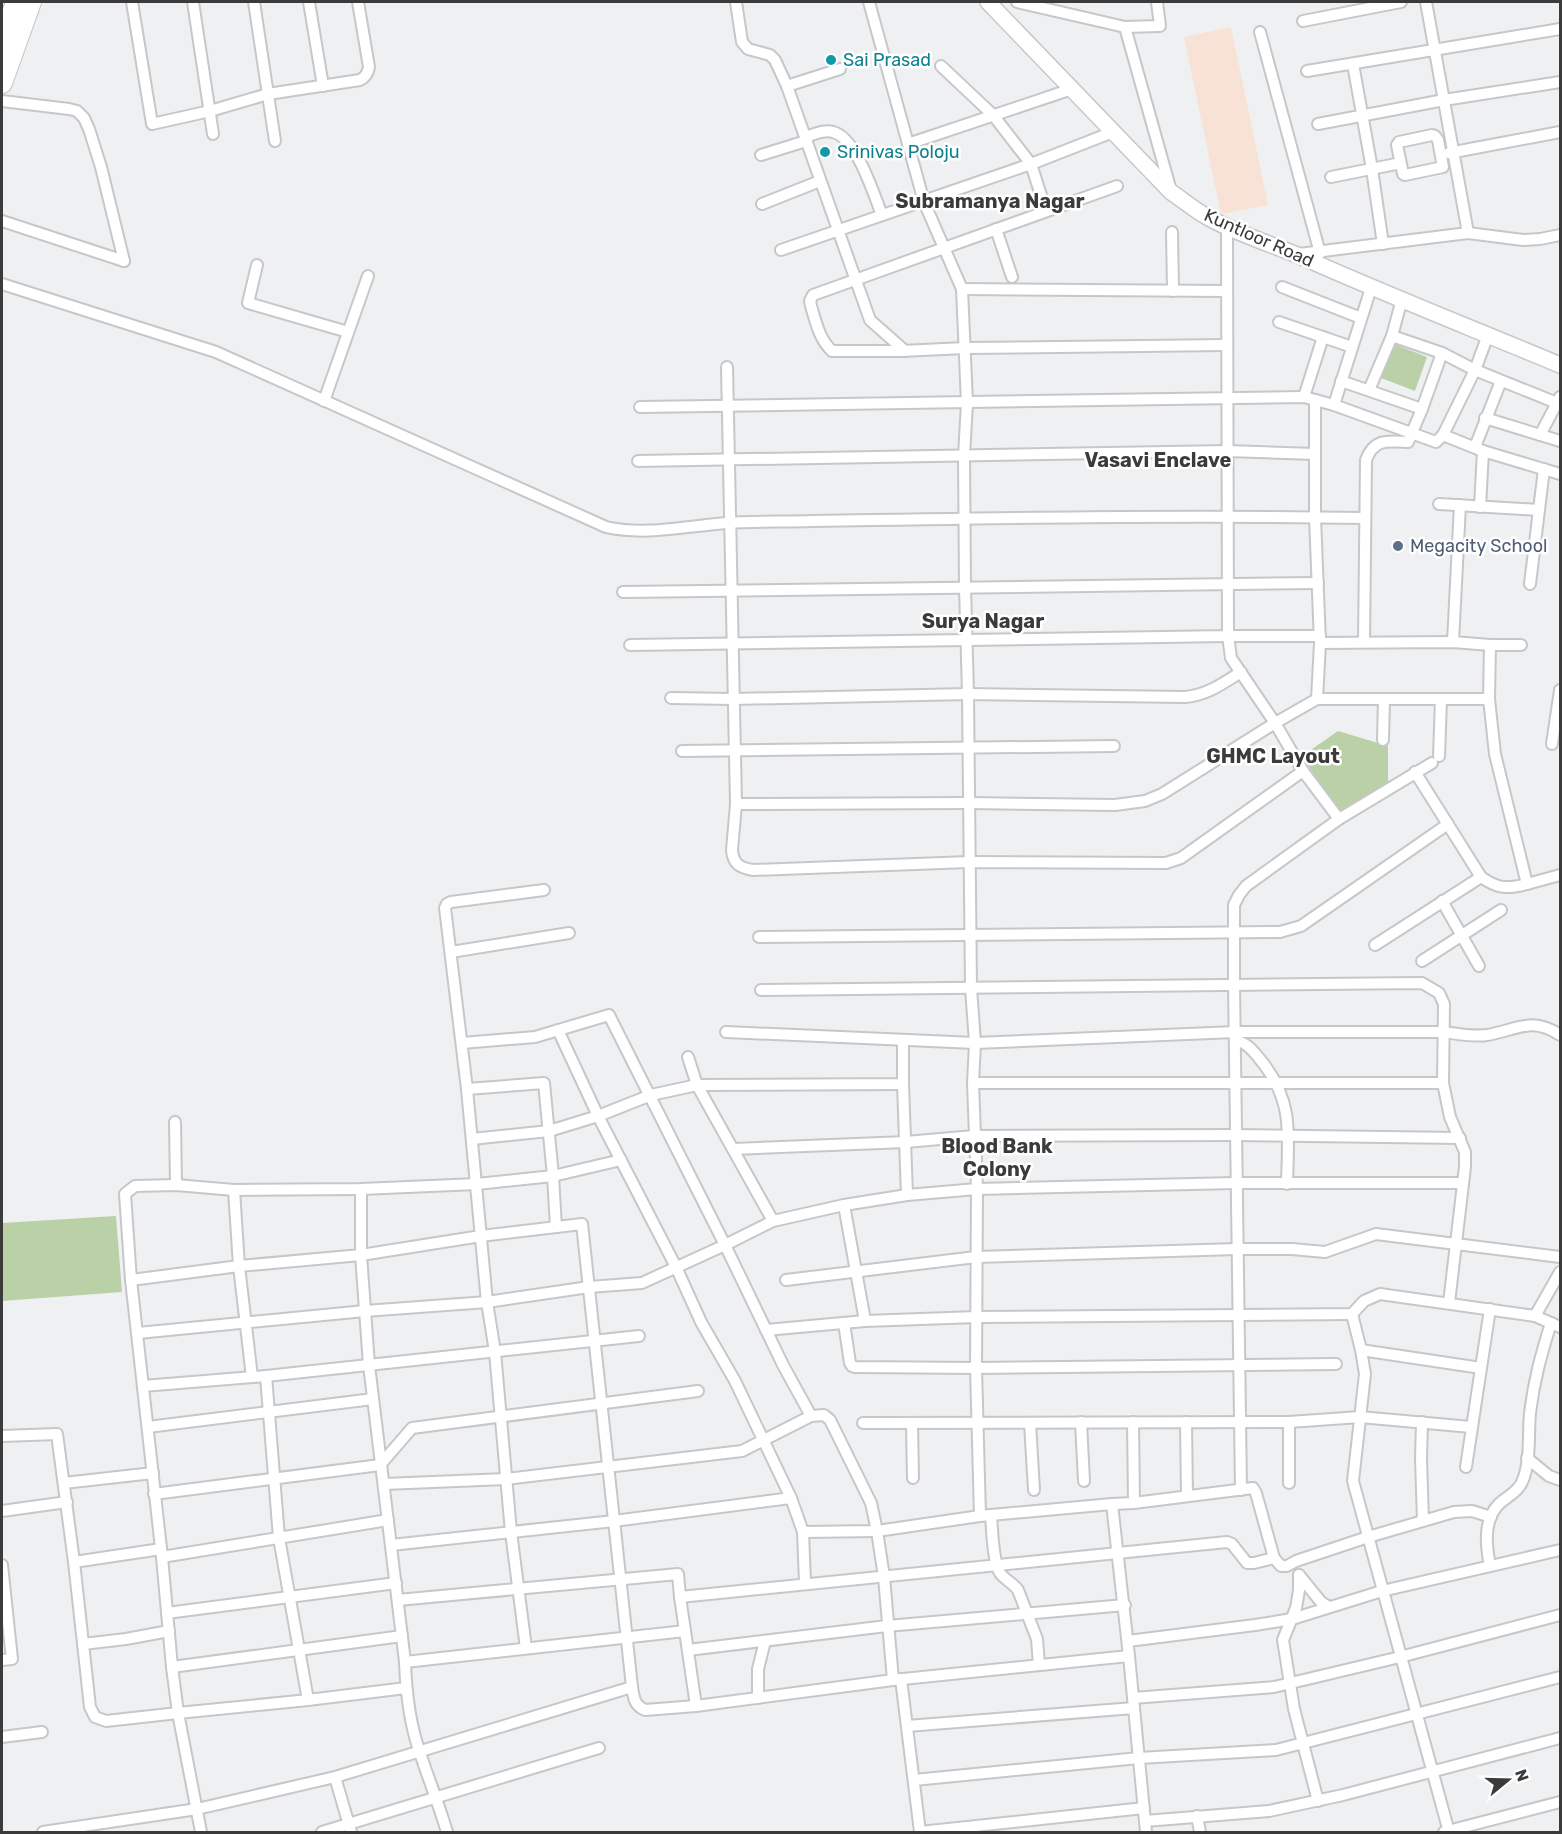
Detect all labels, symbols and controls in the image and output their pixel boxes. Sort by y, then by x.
place label: Sai Prasad [843,49,931,71]
marker: Sai Prasad [824,53,838,67]
place label: Srinivas Poloju [837,141,960,163]
marker: Srinivas Poloju [818,145,832,159]
district label: Subramanya Nagar [895,189,1085,213]
street label: Kuntloor Road [1201,204,1317,272]
district label: Vasavi Enclave [1085,448,1232,472]
place label: Megacity School [1410,535,1547,557]
marker: Megacity School [1391,539,1405,553]
district label: Surya Nagar [922,609,1044,633]
district label: GHMC Layout [1206,744,1340,768]
district label: Blood Bank Colony [941,1134,1053,1181]
north arrow [1478,1750,1538,1810]
text: N [1511,1767,1533,1784]

